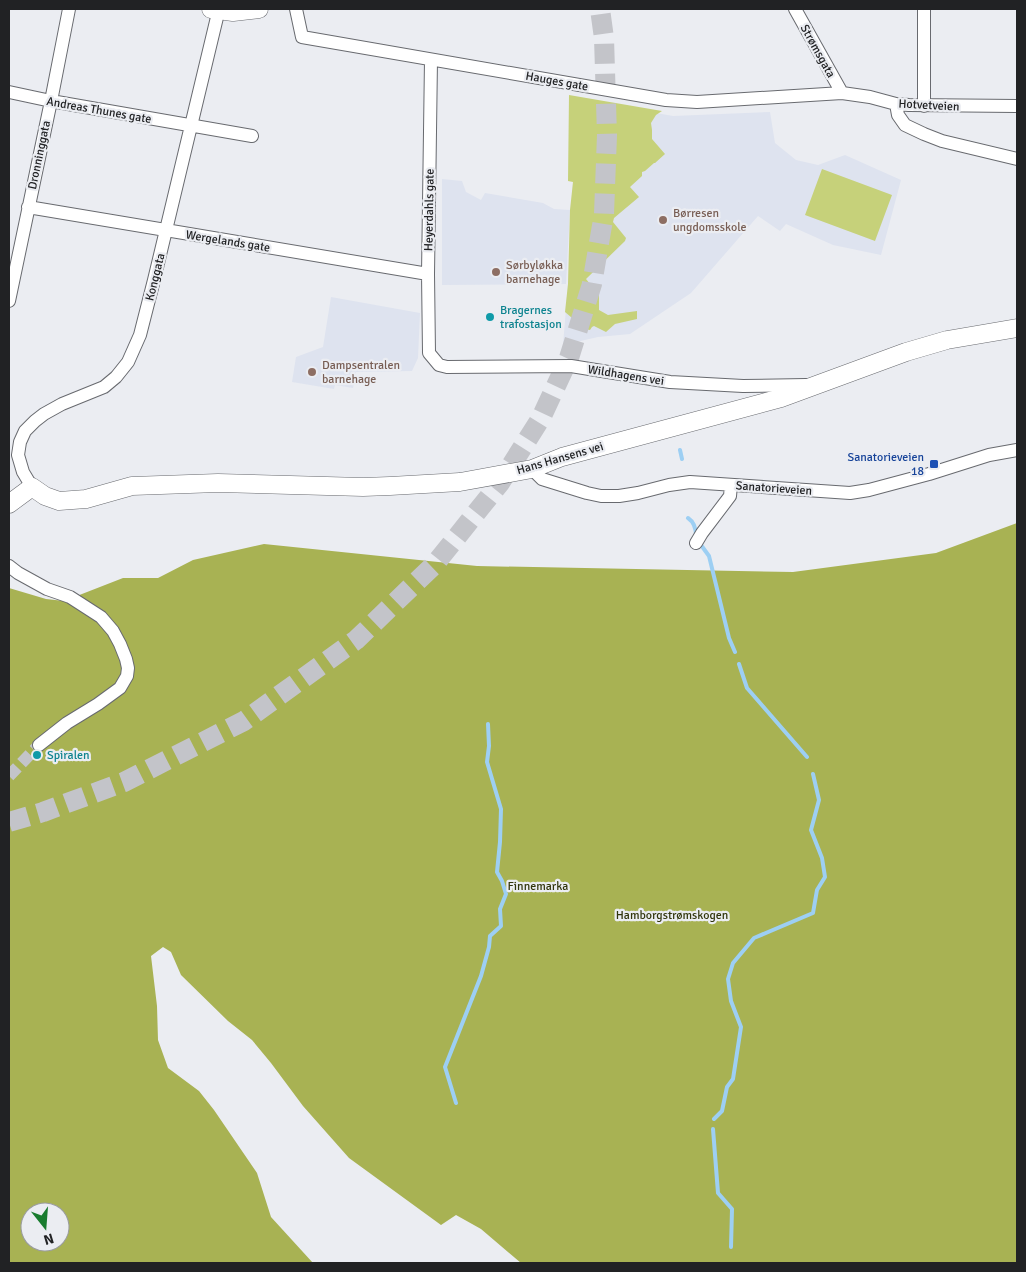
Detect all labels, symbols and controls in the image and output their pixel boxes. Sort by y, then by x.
street label: Strømsgata [797,22,838,81]
street label: Hauges gate [524,69,589,94]
street label: Andreas Thunes gate [45,94,153,127]
street label: Hotvetveien [898,96,960,115]
street label: Dronninggata [25,119,54,191]
street label: Heyerdahls gate [421,169,438,251]
place label: Børresen ungdomsskole [673,206,747,235]
marker: Børresen ungdomsskole [657,214,669,226]
street label: Wergelands gate [185,227,271,256]
street label: Konggata [142,252,169,303]
place label: Sørbyløkka barnehage [506,258,563,287]
marker: Sørbyløkka barnehage [490,266,502,278]
place label: Bragernes trafostasjon [500,303,562,332]
marker: Bragernes trafostasjon [484,311,496,323]
place label: Dampsentralen barnehage [322,358,400,387]
street label: Wildhagens vei [587,362,665,389]
marker: Dampsentralen barnehage [306,366,318,378]
street label: Hans Hansens vei [515,439,605,478]
place label: Sanatorieveien 18 [848,450,924,479]
marker: Sanatorieveien 18 [928,458,940,470]
street label: Sanatorieveien [735,478,813,499]
place label: Spiralen [47,748,90,763]
marker: Spiralen [31,749,43,761]
park label: Finnemarka [508,879,568,894]
park label: Hamborgstrømskogen [616,908,728,923]
north arrow [20,1202,70,1252]
text: N [42,1229,56,1249]

